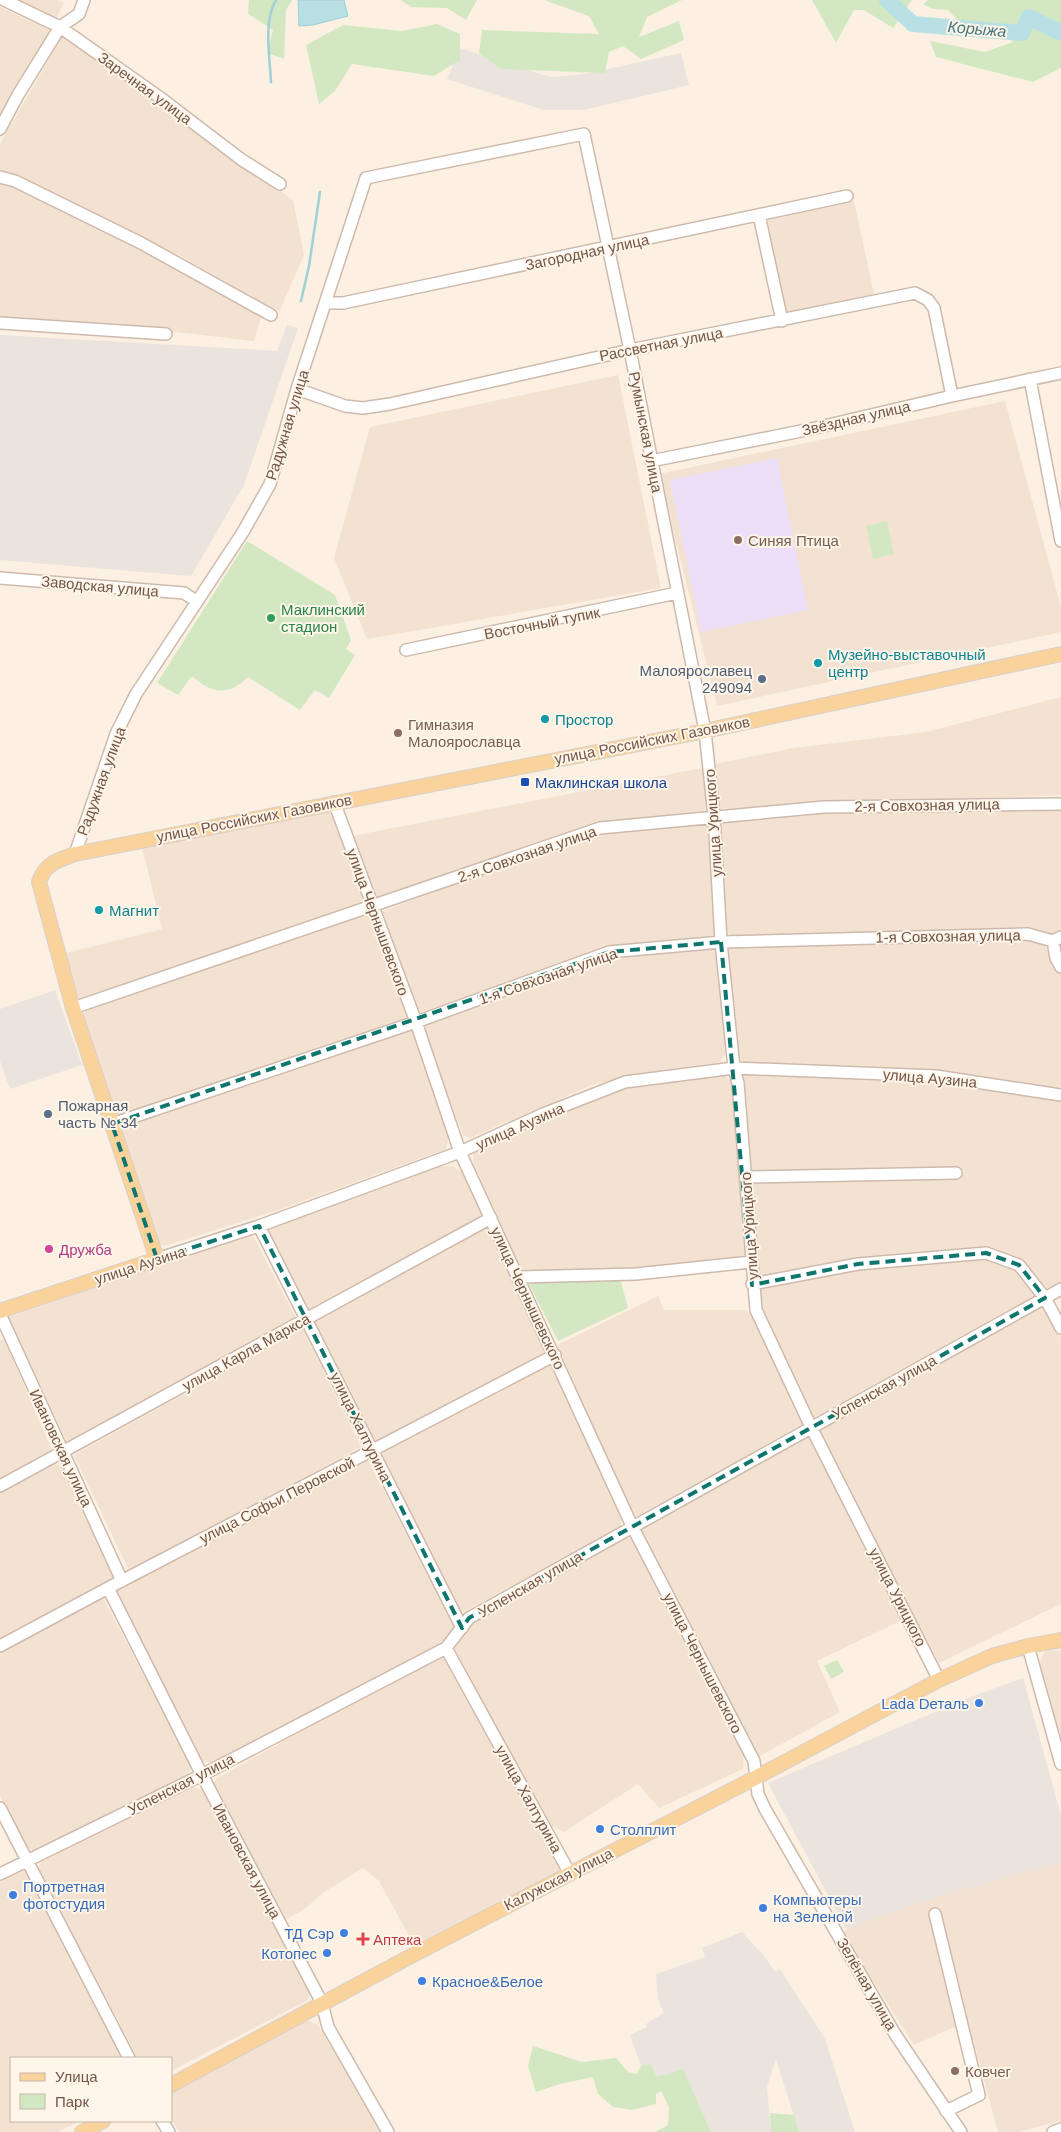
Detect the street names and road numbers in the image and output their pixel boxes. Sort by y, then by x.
street label: Заречная улица [95,48,196,128]
street label: Загородная улица [524,230,651,273]
street label: Рассветная улица [598,324,725,364]
street label: Радужная улица [262,367,312,482]
street label: Румынская улица [626,370,666,495]
street label: Звёздная улица [800,397,913,439]
street label: Заводская улица [40,572,160,600]
street label: Восточный тупик [483,603,602,643]
street label: улица Российских Газовиков [553,713,751,767]
street label: Радужная улица [73,724,129,838]
street label: улица Урицкого [701,768,725,878]
street label: улица Российских Газовиков [155,791,353,845]
street label: 2-я Совхозная улица [854,795,1000,815]
street label: 2-я Совхозная улица [456,822,599,886]
street label: улица Чернышевского [343,846,413,998]
street label: 1-я Совхозная улица [875,926,1021,946]
street label: 1-я Совхозная улица [477,944,620,1008]
street label: улица Аузина [882,1065,979,1091]
street label: улица Аузина [473,1099,567,1153]
street label: улица Урицкого [737,1171,761,1281]
street label: улица Чернышевского [487,1224,569,1372]
street label: улица Аузина [92,1242,188,1288]
street label: улица Карла Маркса [179,1309,313,1394]
street label: Успенская улица [829,1351,940,1423]
street label: улица Халтурина [327,1369,395,1485]
street label: Ивановская улица [26,1387,96,1510]
street label: улица Софьи Перовской [197,1453,357,1547]
street label: улица Урицкого [866,1545,930,1649]
street label: Успенская улица [475,1547,585,1621]
street label: улица Чернышевского [660,1590,746,1736]
street label: улица Халтурина [492,1742,566,1856]
street label: Успенская улица [125,1750,238,1818]
street label: Ивановская улица [210,1801,285,1922]
street label: Калужская улица [501,1844,616,1914]
street label: Зелёная улица [834,1935,901,2034]

